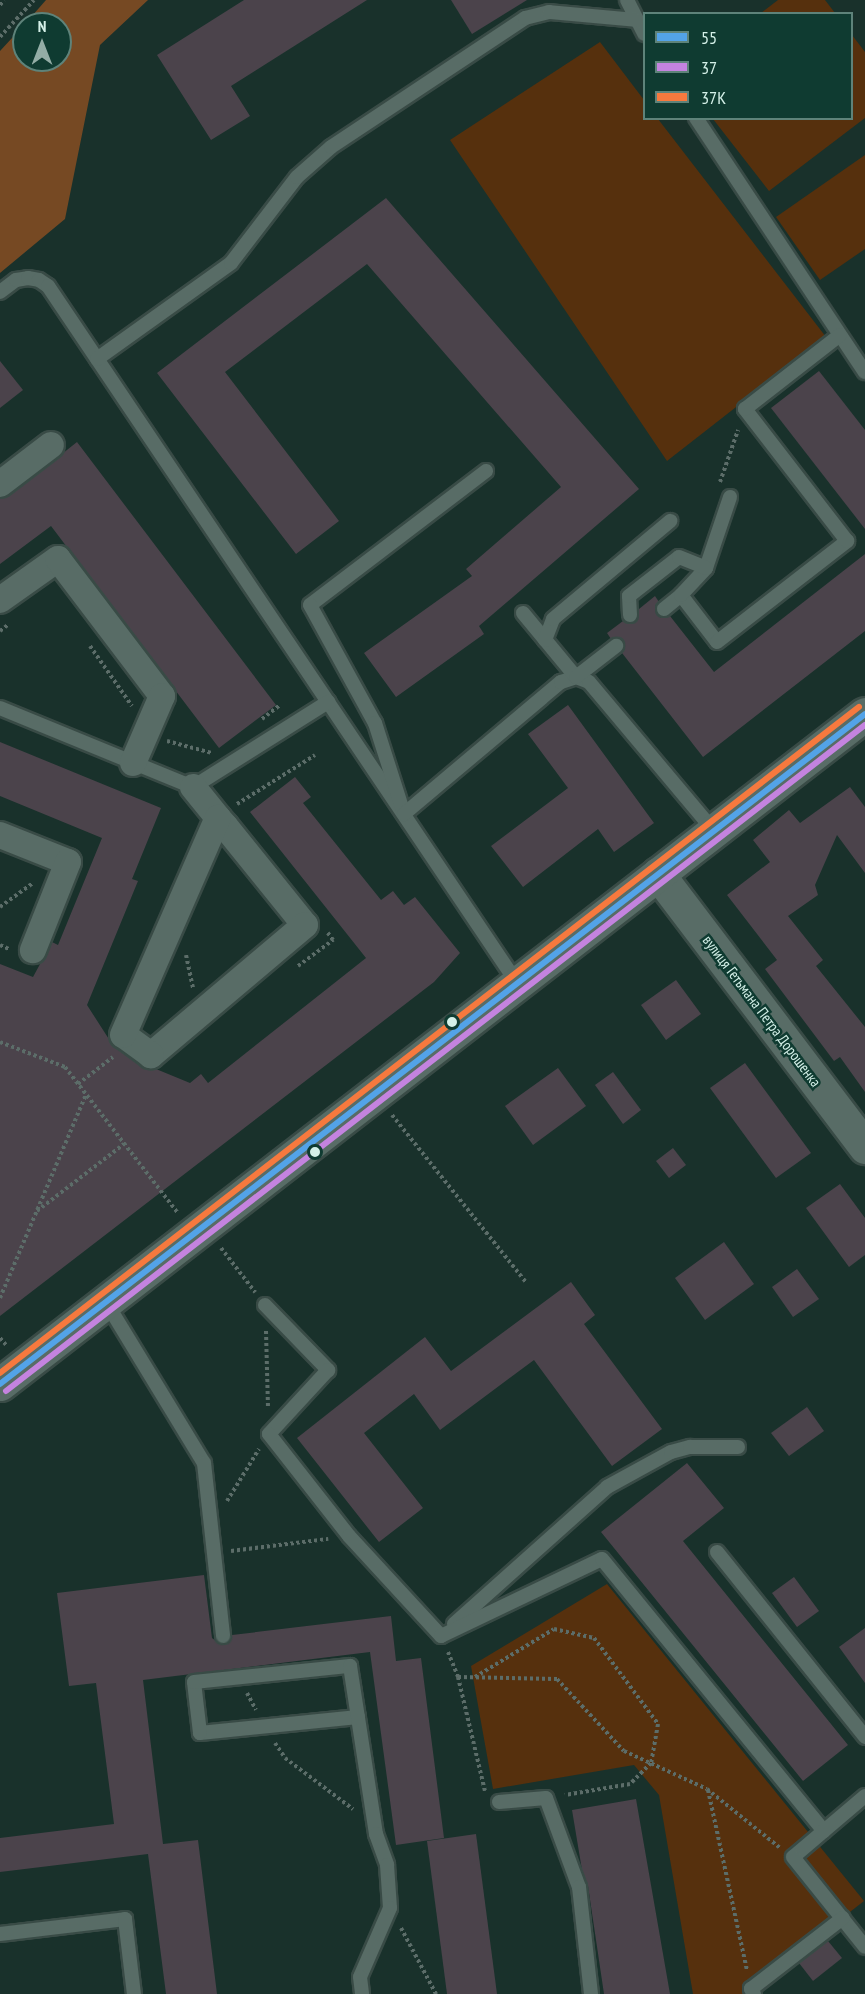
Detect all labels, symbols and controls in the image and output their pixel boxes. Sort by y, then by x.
north arrow [12,12,72,72]
legend [643,12,853,120]
text: N [38,16,46,36]
text: 55 [701,26,717,49]
text: 37 [701,56,717,79]
text: 37К [701,86,726,109]
street label: вулиця Гетьмана Петра Дорошенка [699,932,825,1090]
unlabelled marker [446,1016,458,1028]
unlabelled marker [309,1146,321,1158]

